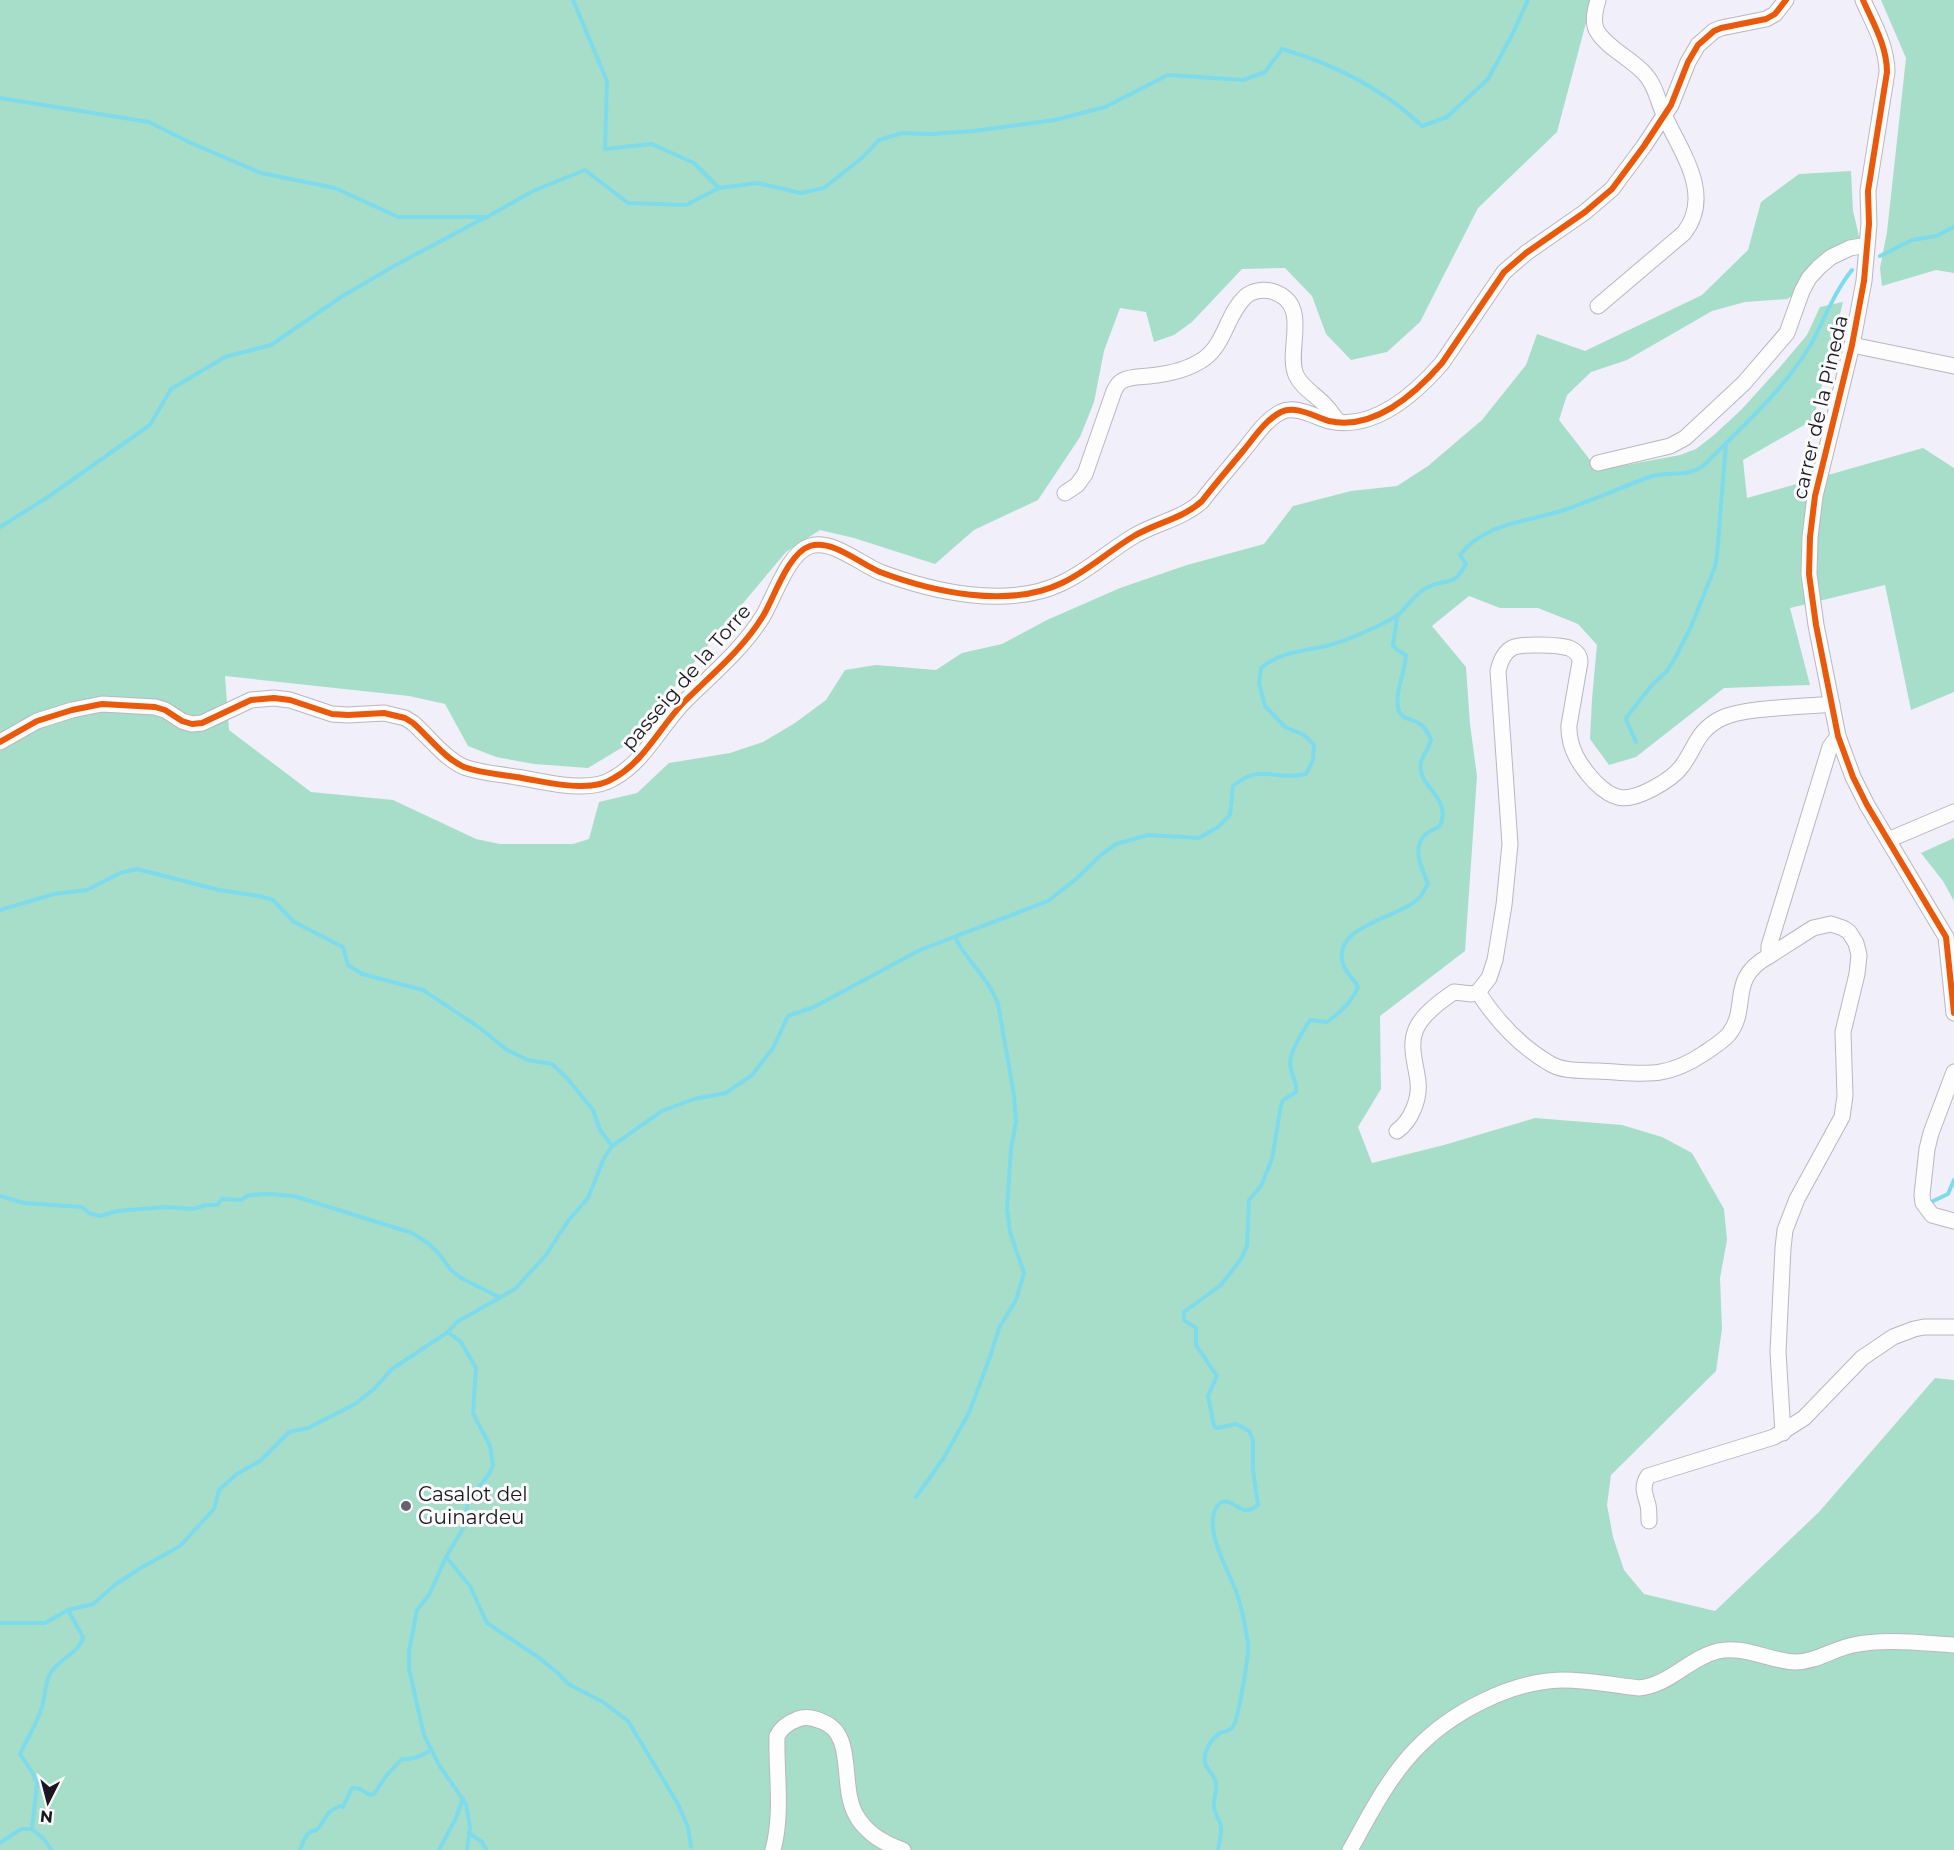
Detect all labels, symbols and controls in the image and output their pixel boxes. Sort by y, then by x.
street label: carrer de la Pineda [1787,313,1853,501]
street label: passeig de la Torre [616,599,756,755]
place label: Casalot del Guinardeu [418,1482,528,1529]
marker: Casalot del Guinardeu [399,1499,413,1513]
north arrow [18,1772,78,1832]
text: N [39,1806,54,1827]

